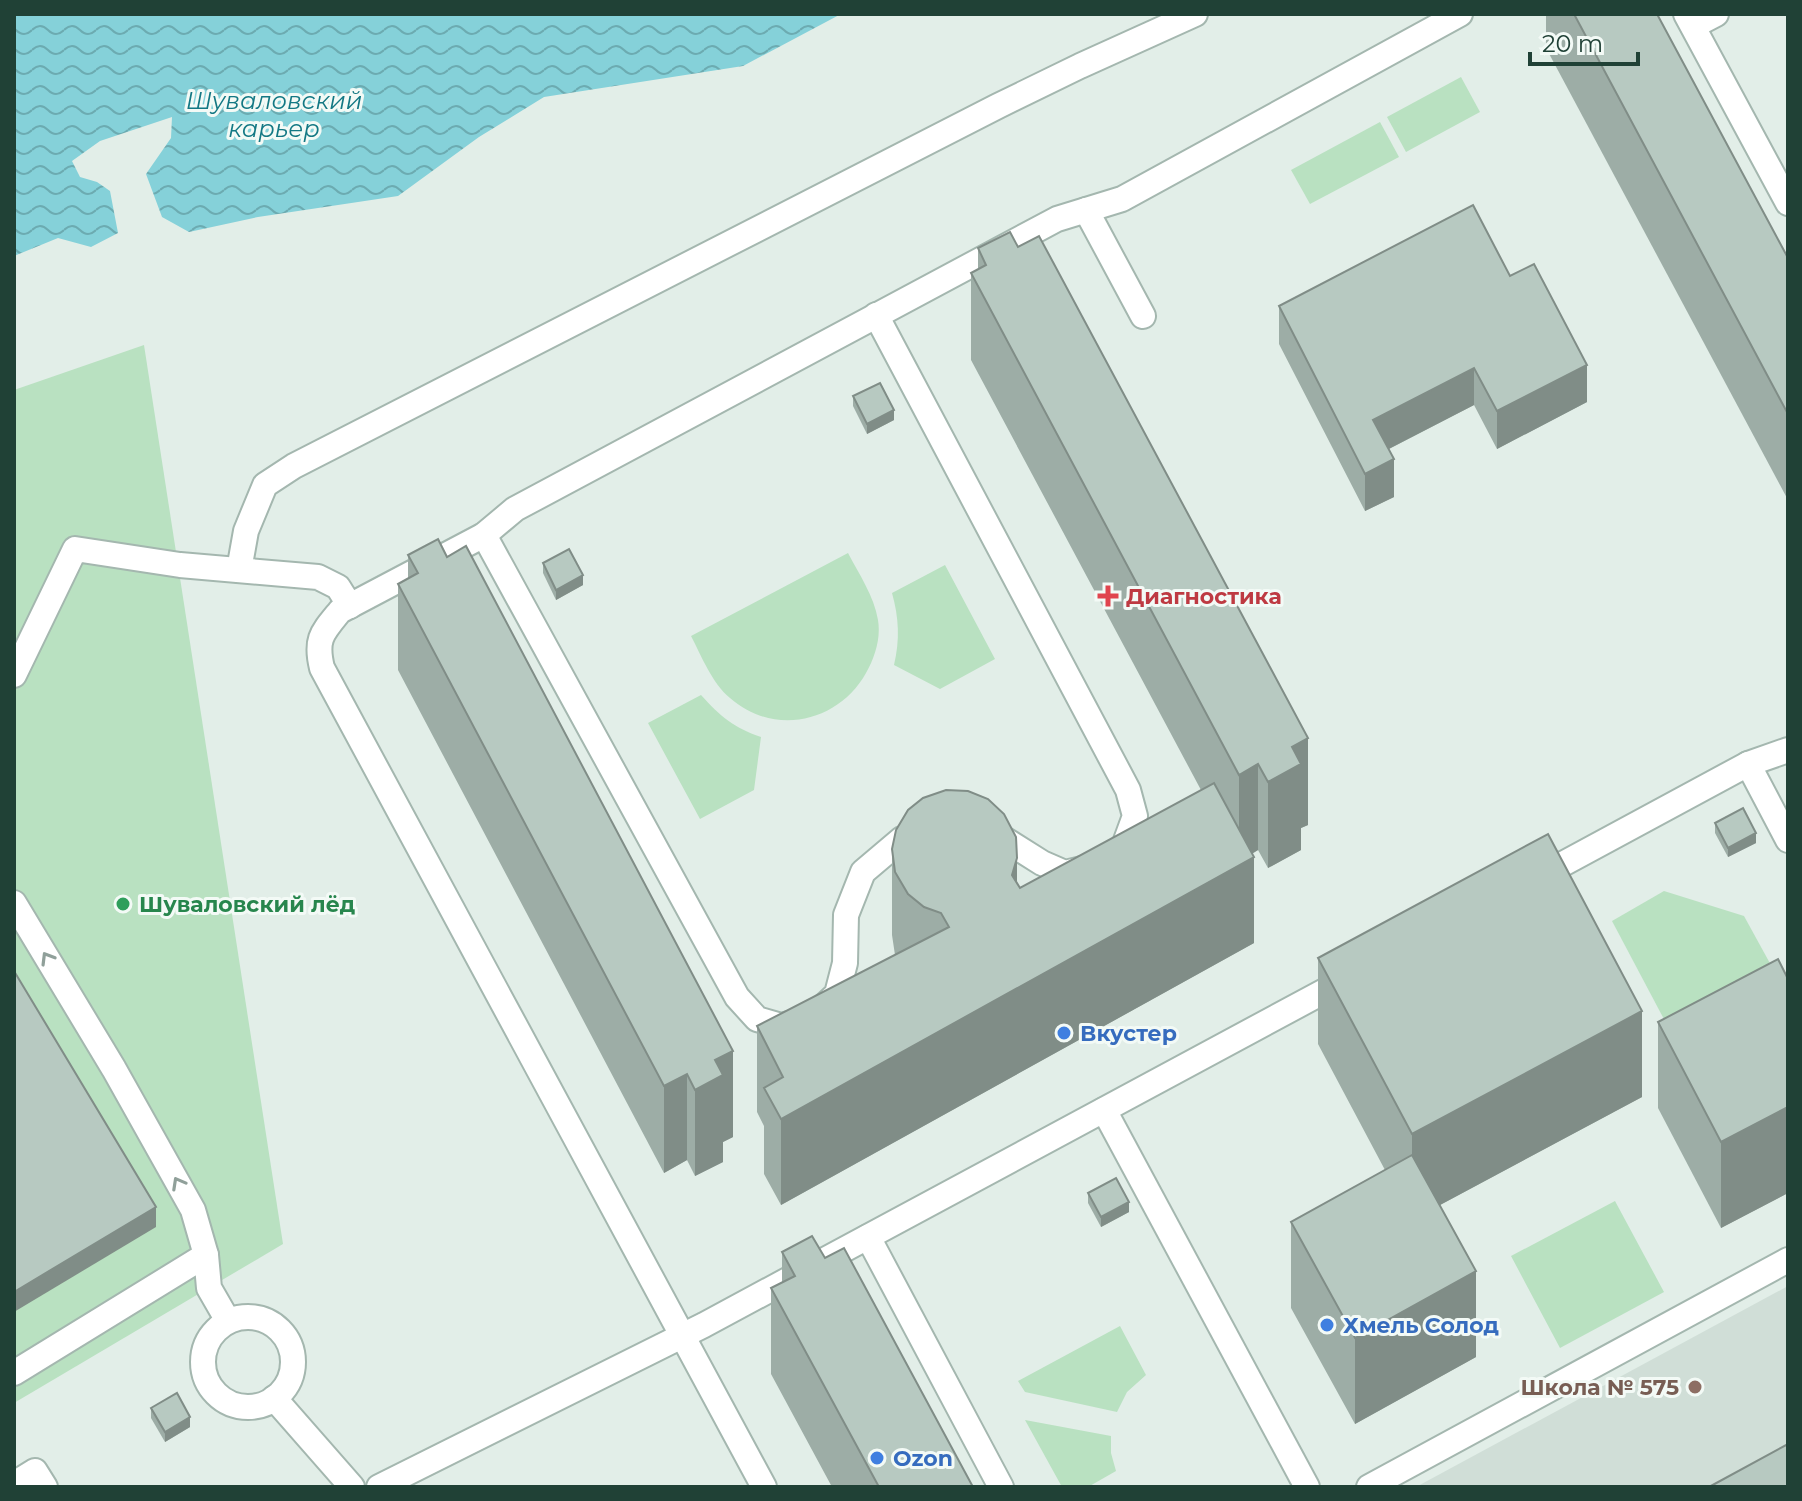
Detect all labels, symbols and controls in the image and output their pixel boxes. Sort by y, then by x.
scale bar [1530,16,1638,66]
text: 20 m [1542,29,1603,58]
water label: Шуваловский карьер [186,86,362,143]
place label: Диагностика [1126,583,1282,610]
marker: Диагностика [1097,585,1119,607]
place label: Шуваловский лёд [139,891,355,918]
marker: Шуваловский лёд [114,895,132,913]
one-way arrow [42,952,57,967]
place label: Вкустер [1080,1020,1177,1047]
marker: Вкустер [1055,1024,1073,1042]
one-way arrow [172,1178,188,1192]
place label: Хмель Солод [1343,1312,1499,1339]
marker: Хмель Солод [1318,1316,1336,1334]
place label: Школа № 575 [1520,1374,1679,1401]
marker: Школа № 575 [1686,1378,1704,1396]
place label: Ozon [893,1445,953,1472]
marker: Ozon [868,1449,886,1467]

